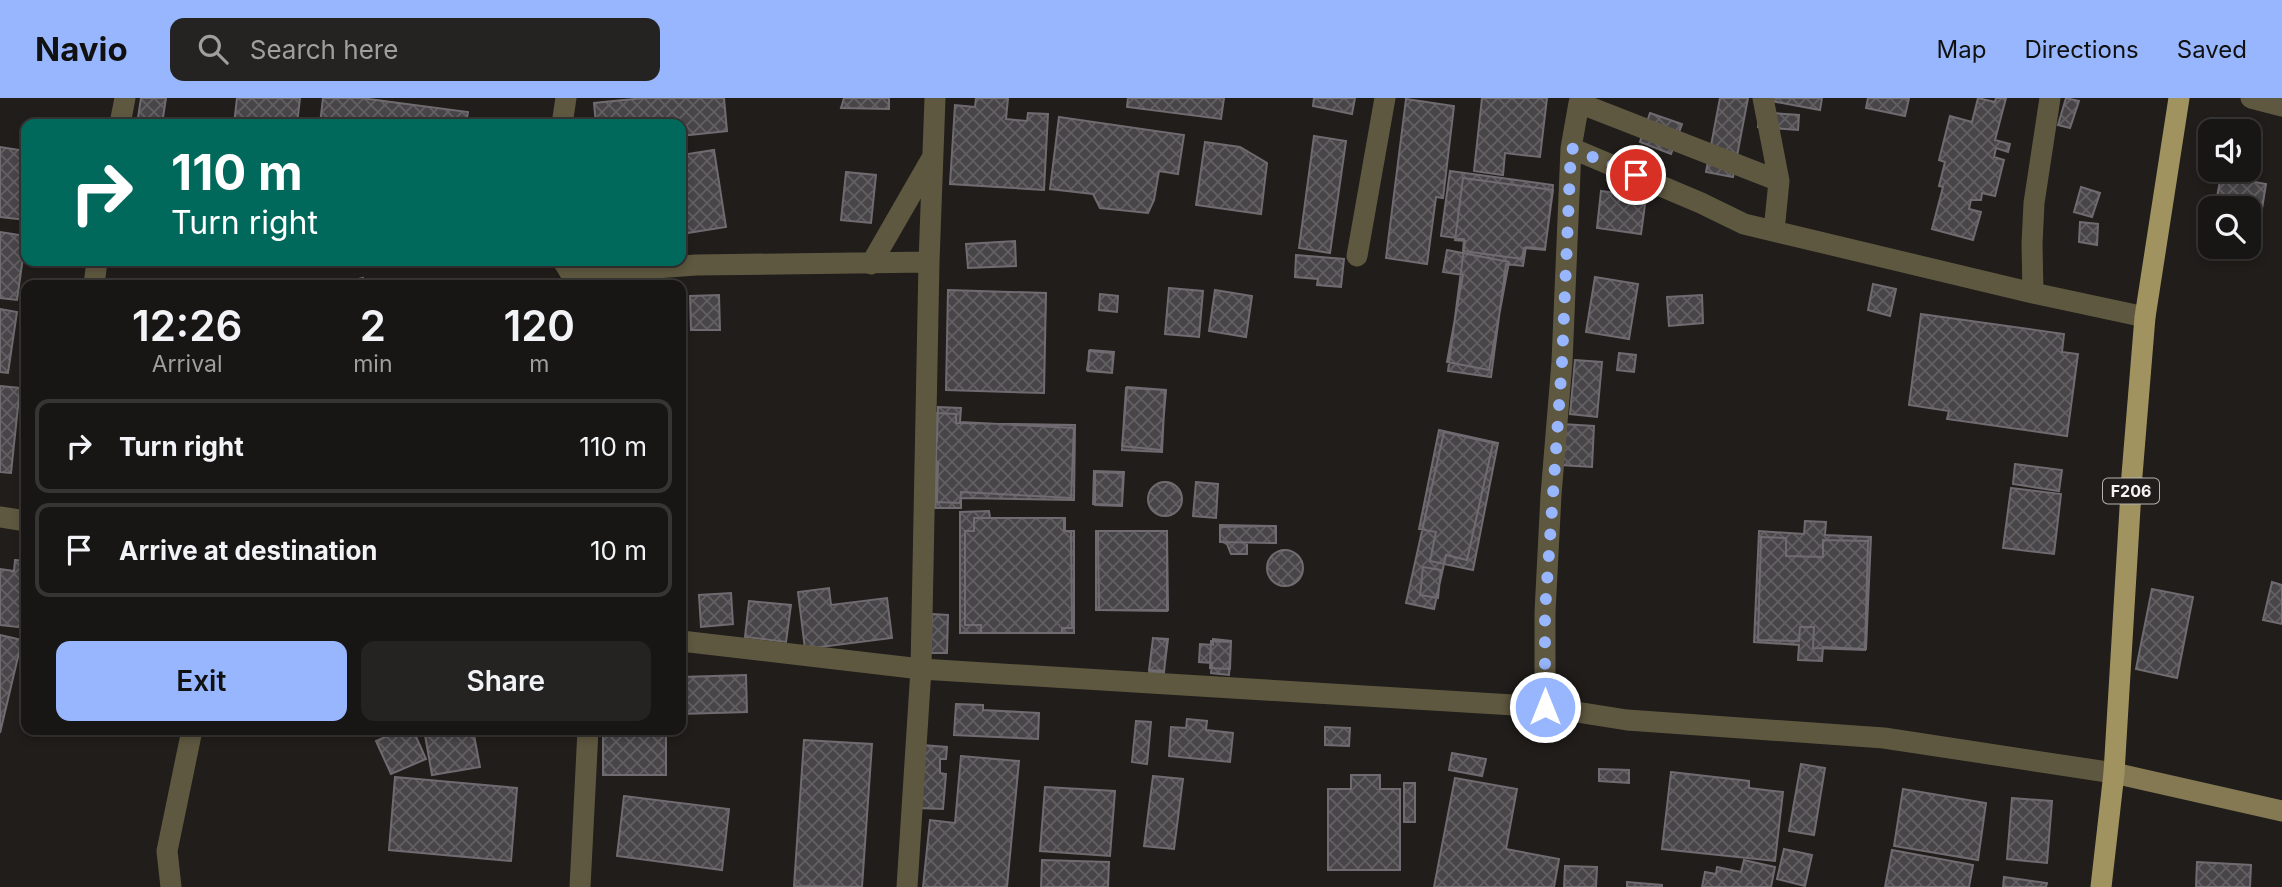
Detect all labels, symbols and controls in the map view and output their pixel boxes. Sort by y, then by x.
search box [170,18,660,81]
text: Navio [35,29,128,69]
icon: search [194,30,232,68]
text: Search here [250,34,398,65]
text: Map [1937,35,1986,64]
text: Directions [2024,35,2139,64]
text: Saved [2177,35,2247,64]
map controls [2198,119,2261,259]
button: sound [2198,119,2261,182]
text: 110 m [171,143,303,202]
pin [1606,145,1666,205]
icon: right [56,147,147,238]
icon: arrive [1617,156,1655,194]
button: search [2198,196,2261,259]
text: Turn right [171,203,318,242]
text: 12:26 [132,300,242,351]
text: 2 [360,300,386,351]
text: 120 [503,300,575,351]
text: Arrival [152,350,222,378]
text: min [353,350,393,378]
text: m [529,350,549,378]
icon: right [60,427,98,465]
text: Turn right [119,431,244,462]
text: 110 m [579,431,647,462]
road number: F206 [2103,478,2159,504]
icon: arrive [60,531,98,569]
text: Arrive at destination [119,535,378,566]
text: 10 m [590,535,647,566]
button: Exit [56,641,347,721]
button: Share [361,641,651,721]
position arrow [1508,670,1582,744]

